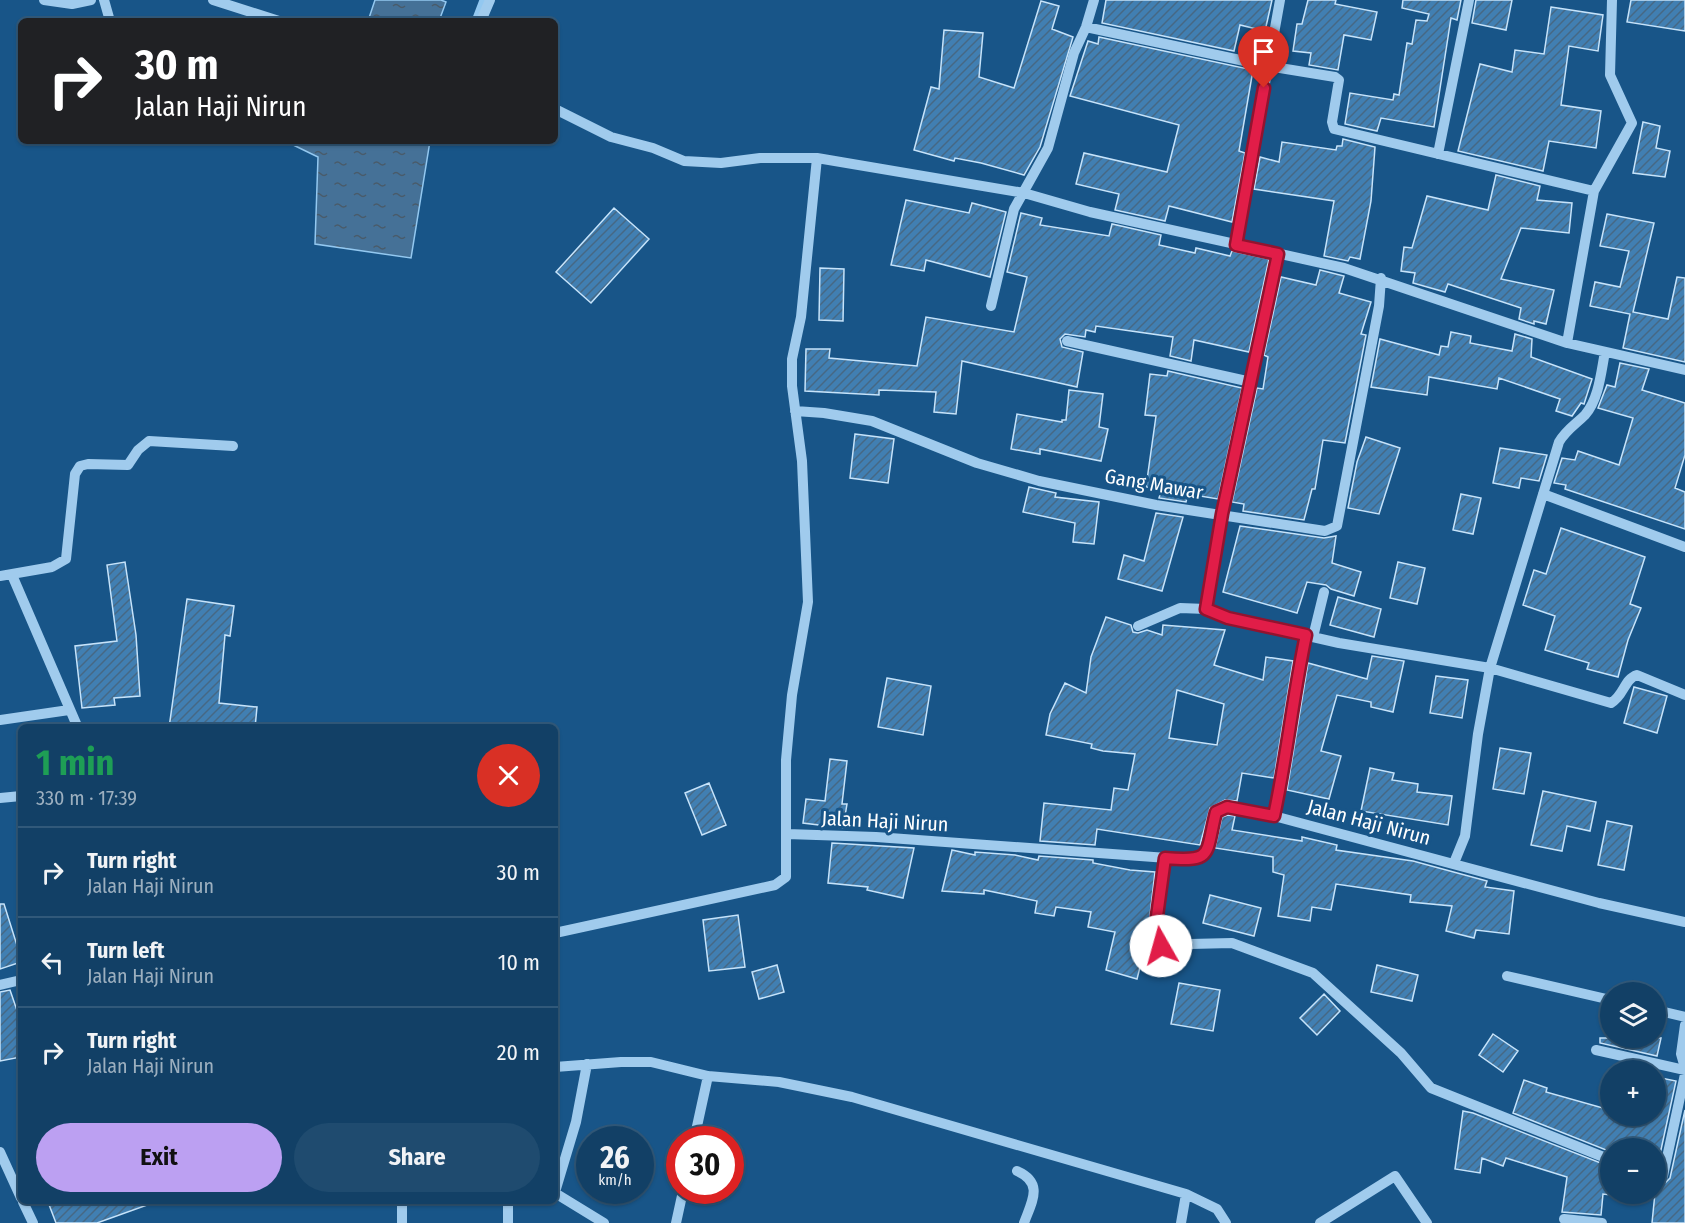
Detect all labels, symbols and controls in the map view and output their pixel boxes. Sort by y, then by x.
pin [1238,26,1289,88]
icon: arrive [1247,35,1280,68]
text: 30 m [135,40,219,90]
icon: right [36,42,114,120]
text: Jalan Haji Nirun [135,91,306,123]
street label: Gang Mawar [1103,464,1205,504]
text: 1 min [36,741,114,785]
button: close [477,744,540,807]
text: 330 m · 17:39 [36,786,137,810]
street label: Jalan Haji Nirun [1305,794,1433,850]
street label: Jalan Haji Nirun [821,806,949,836]
text: Turn right [87,847,176,874]
icon: right [36,856,69,889]
text: 30 m [497,859,540,886]
text: Jalan Haji Nirun [87,874,214,898]
position arrow [1129,914,1193,978]
text: Turn left [87,937,165,964]
icon: left [36,946,69,979]
text: 10 m [498,949,540,976]
text: Jalan Haji Nirun [87,964,214,988]
map controls [1600,982,1666,1204]
button: layers [1600,982,1666,1048]
text: Turn right [87,1027,176,1054]
icon: right [36,1036,69,1069]
text: 20 m [497,1039,540,1066]
text: Jalan Haji Nirun [87,1054,214,1078]
button: + [1600,1060,1666,1126]
button: Exit [36,1123,282,1192]
button: Share [294,1123,540,1192]
speed limit sign: 30 [666,1126,744,1204]
button: − [1600,1138,1666,1204]
text: 26 [600,1140,630,1176]
text: km/h [598,1171,632,1189]

